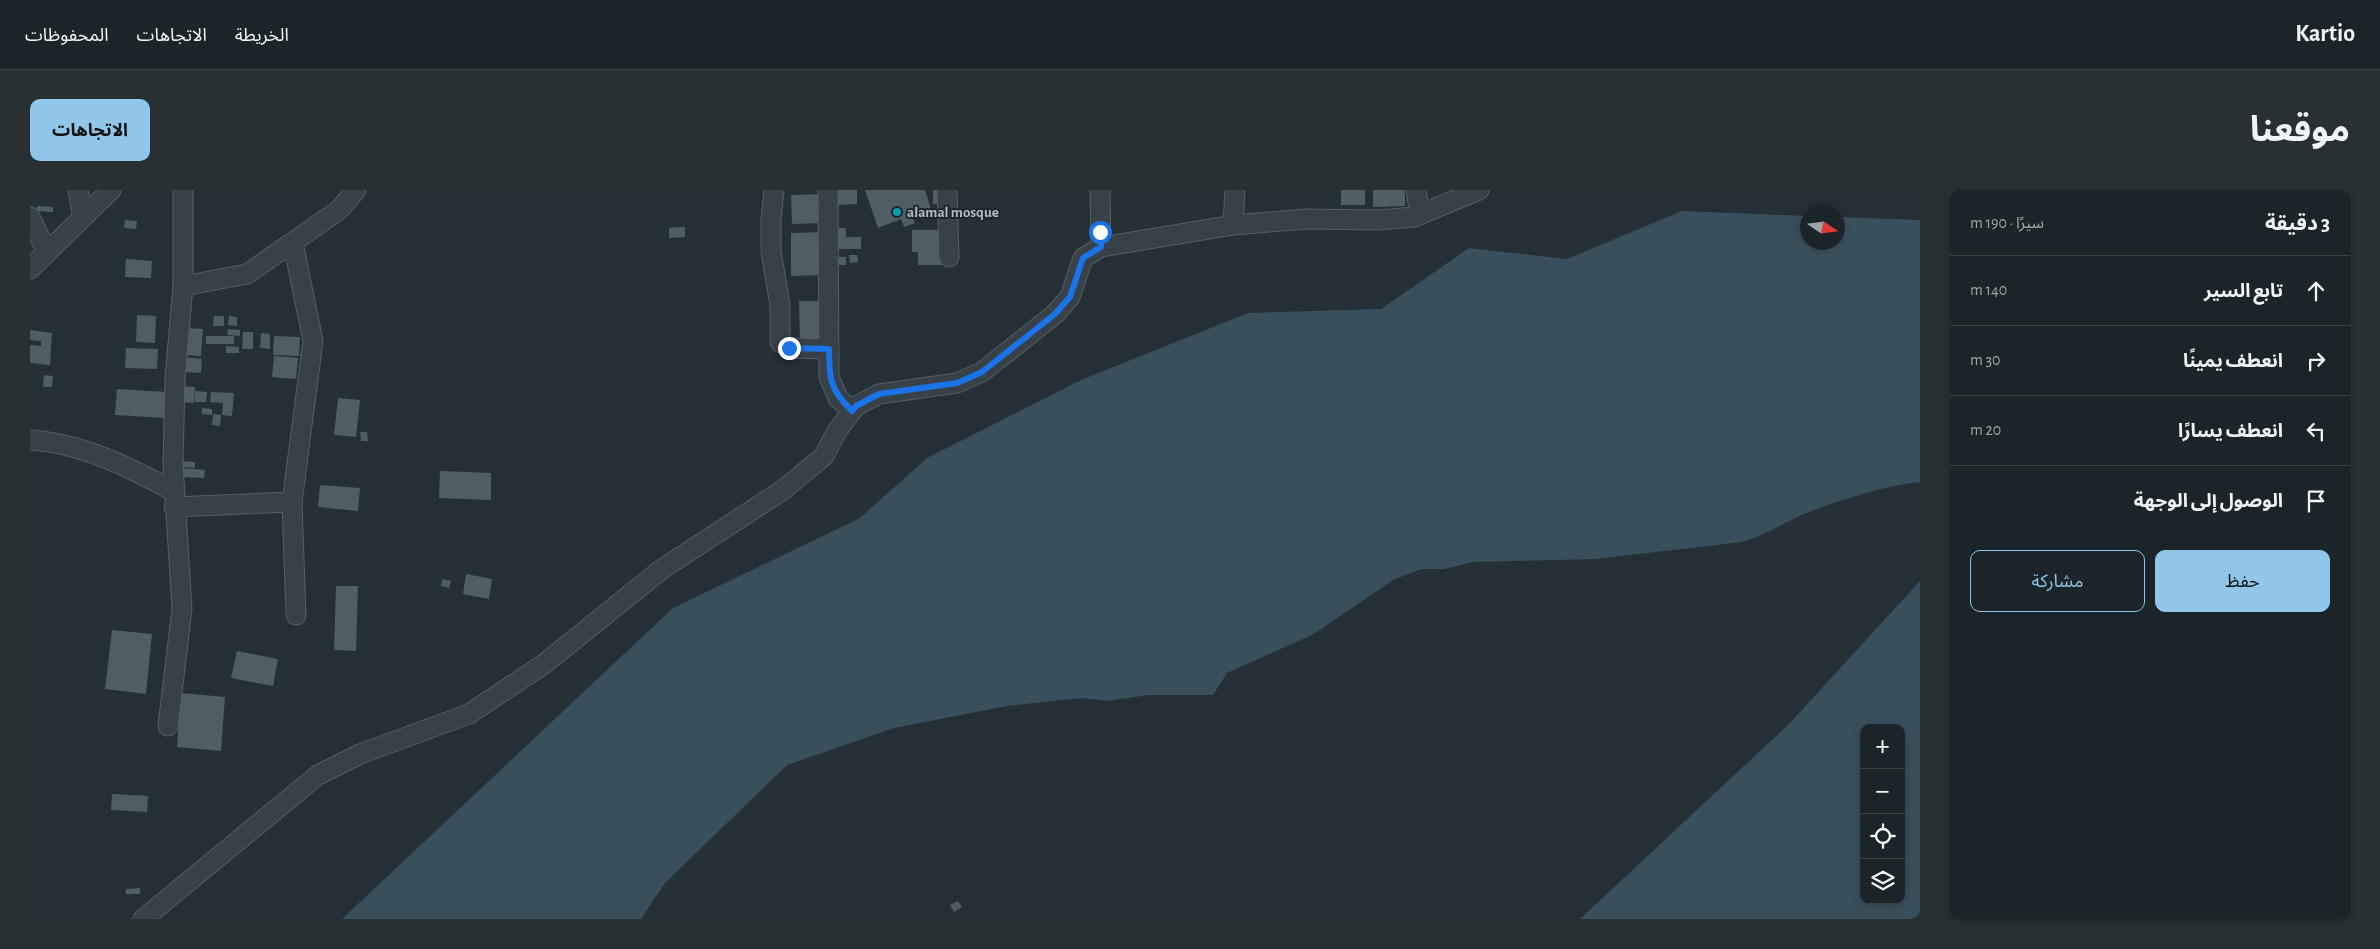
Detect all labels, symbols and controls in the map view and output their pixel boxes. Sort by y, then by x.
text: Kartio [2295,22,2355,46]
text: المحفوظات [25,27,109,45]
text: الاتجاهات [137,27,207,45]
text: الخريطة [235,27,289,45]
button: الاتجاهات [30,99,150,161]
text: موقعنا [2250,113,2350,148]
place label: alamal mosque [907,205,999,220]
north arrow [1800,205,1845,250]
marker: alamal mosque [891,206,903,218]
text: 3 دقيقة [2265,213,2330,234]
text: سيرًا · 190 m [1970,215,2044,231]
route start [1089,221,1112,244]
icon: ahead [2302,277,2330,305]
text: 140 m [1970,282,2007,298]
text: تابع السير [2204,282,2283,301]
route end [778,337,801,360]
icon: right [2302,347,2330,375]
text: 30 m [1970,352,2001,368]
text: انعطف يمينًا [2183,352,2283,371]
icon: left [2302,417,2330,445]
text: 20 m [1970,422,2001,438]
text: انعطف يسارًا [2178,422,2283,441]
icon: arrive [2302,487,2330,515]
text: الوصول إلى الوجهة [2134,492,2283,511]
button: مشاركة [1970,550,2145,612]
button: حفظ [2155,550,2330,612]
map controls [1860,724,1905,904]
button: + [1860,724,1905,769]
button: − [1860,769,1905,814]
button: locate [1860,814,1905,859]
button: layers [1860,859,1905,904]

